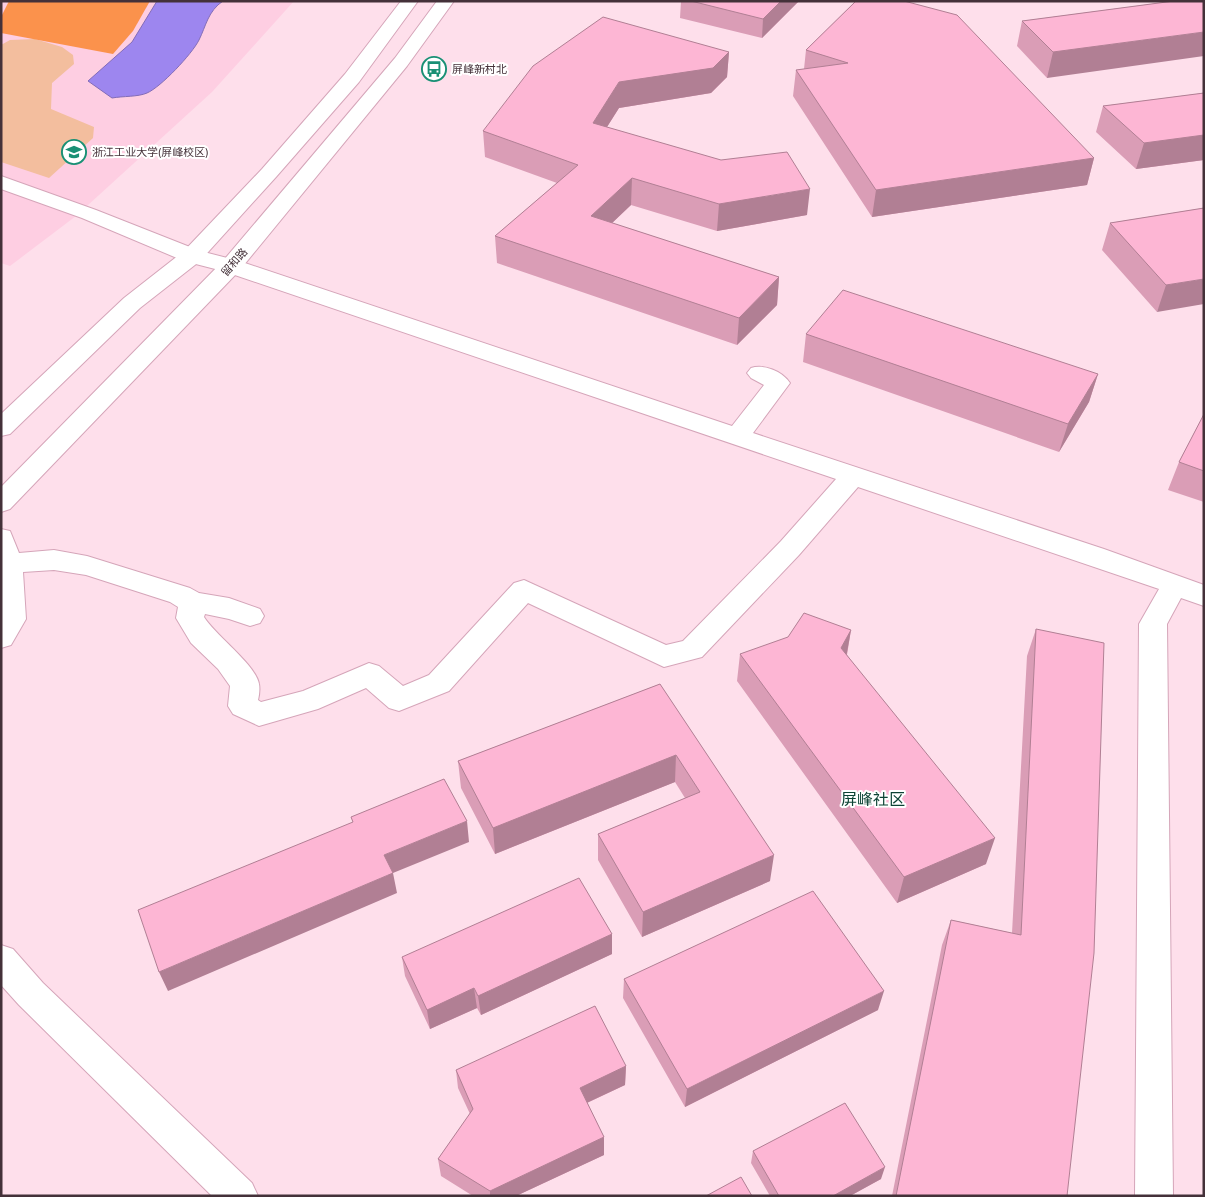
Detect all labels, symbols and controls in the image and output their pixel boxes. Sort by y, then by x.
bus stop icon: 屏峰新村北 [421,56,447,82]
place label: 屏峰新村北 [452,63,507,75]
school or university icon: 浙江工业大学(屏峰校区) [61,139,87,165]
place label: 浙江工业大学(屏峰校区) [92,146,209,158]
street label: 留和路 [219,246,249,278]
district label: 屏峰社区 [841,790,905,809]

